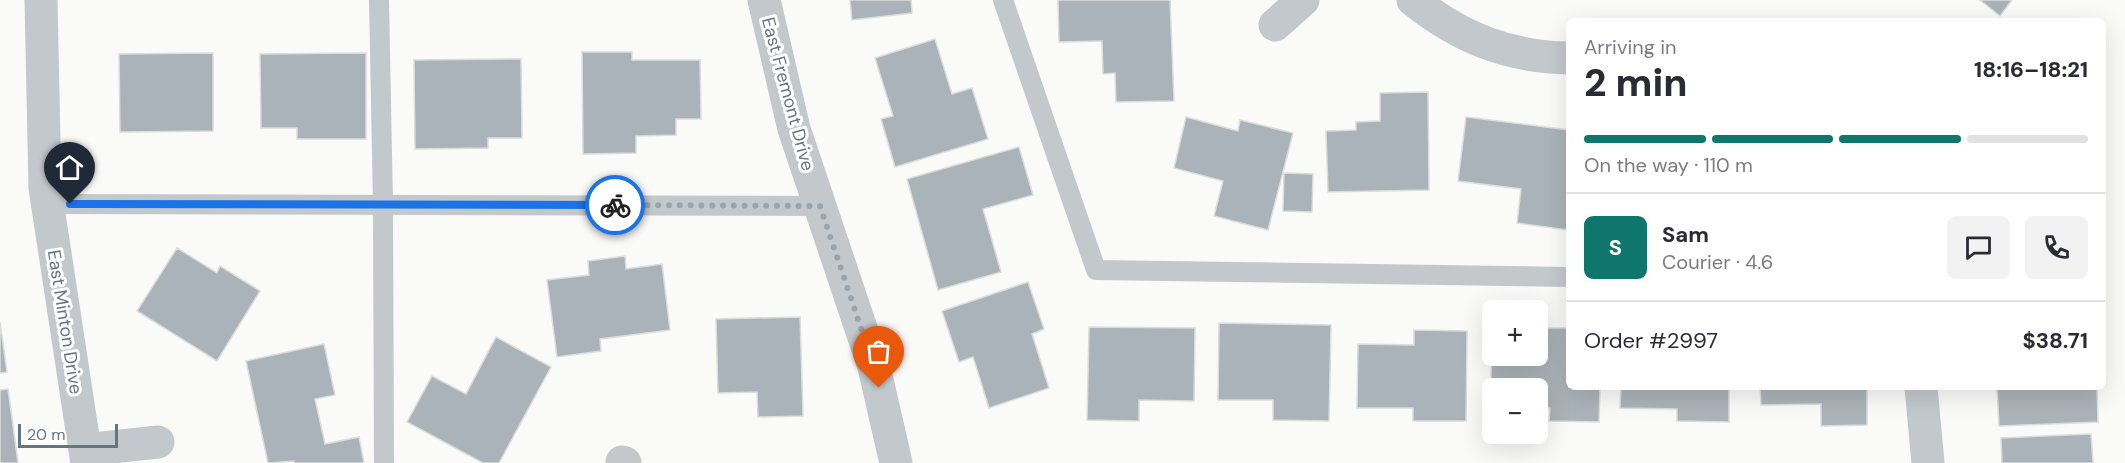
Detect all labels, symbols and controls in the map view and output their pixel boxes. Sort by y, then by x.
street label: East Fremont Drive [756,15,820,173]
text: Arriving in [1584,34,1676,60]
text: 18:16–18:21 [1974,55,2088,84]
text: 2 min [1584,57,1688,108]
pin [44,142,95,204]
icon: home [53,151,86,184]
text: On the way · 110 m [1584,152,1753,178]
courier [585,175,645,235]
icon: bike [599,189,632,222]
button: chat [1947,216,2010,279]
button: phone [2025,216,2088,279]
text: Sam [1662,220,1709,249]
text: S [1609,233,1622,262]
street label: East Minton Drive [42,248,88,396]
text: Courier · 4.6 [1662,249,1773,275]
map controls [1482,300,1548,444]
button: + [1482,300,1548,366]
pin [853,326,904,388]
text: Order #2997 [1584,326,1718,355]
text: $38.71 [2022,326,2088,355]
icon: bag [862,335,895,368]
button: − [1482,378,1548,444]
scale bar [18,421,118,448]
text: 20 m [27,424,66,445]

